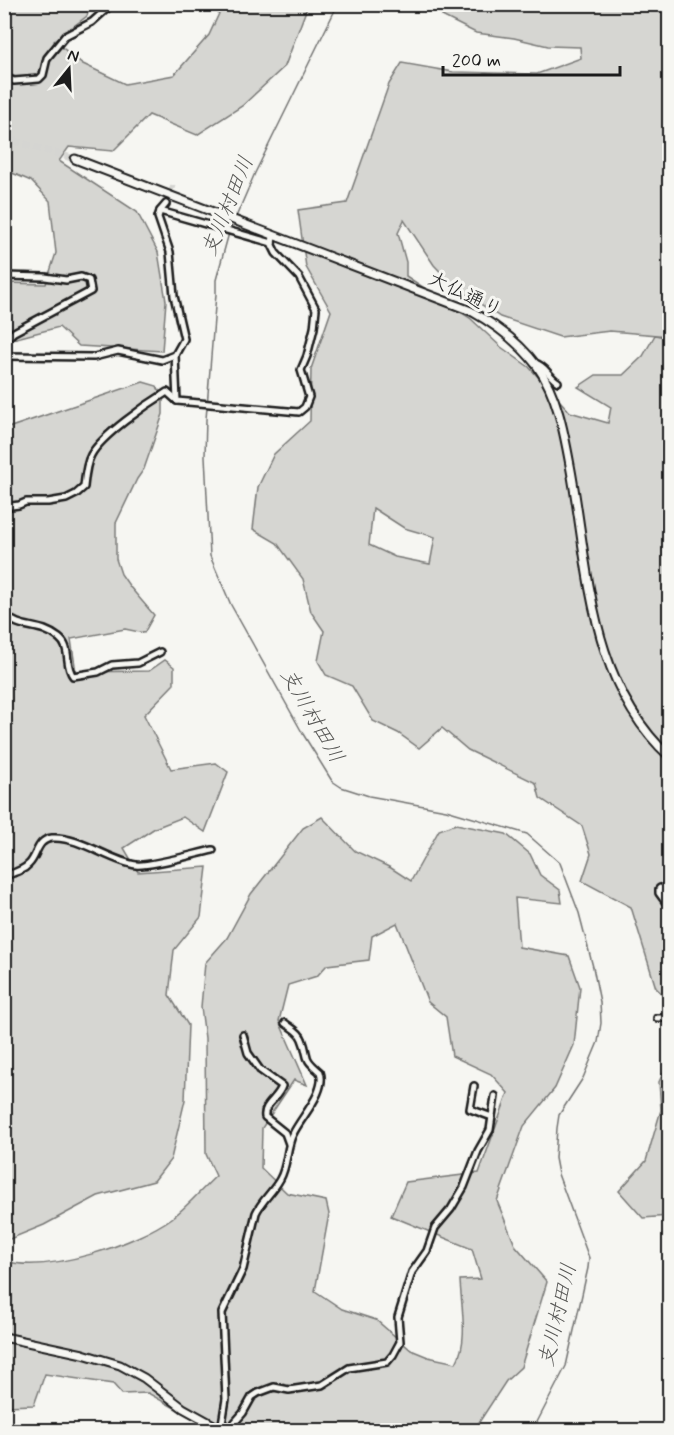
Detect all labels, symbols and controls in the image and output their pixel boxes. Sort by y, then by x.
north arrow [39,39,99,99]
scale bar [443,39,620,77]
text: N [65,45,81,68]
text: 200 m [452,49,501,73]
water label: 支川村田川 [195,152,261,260]
street label: 大仏通り [423,265,507,325]
water label: 支川村田川 [274,664,350,768]
water label: 支川村田川 [533,1261,583,1369]

